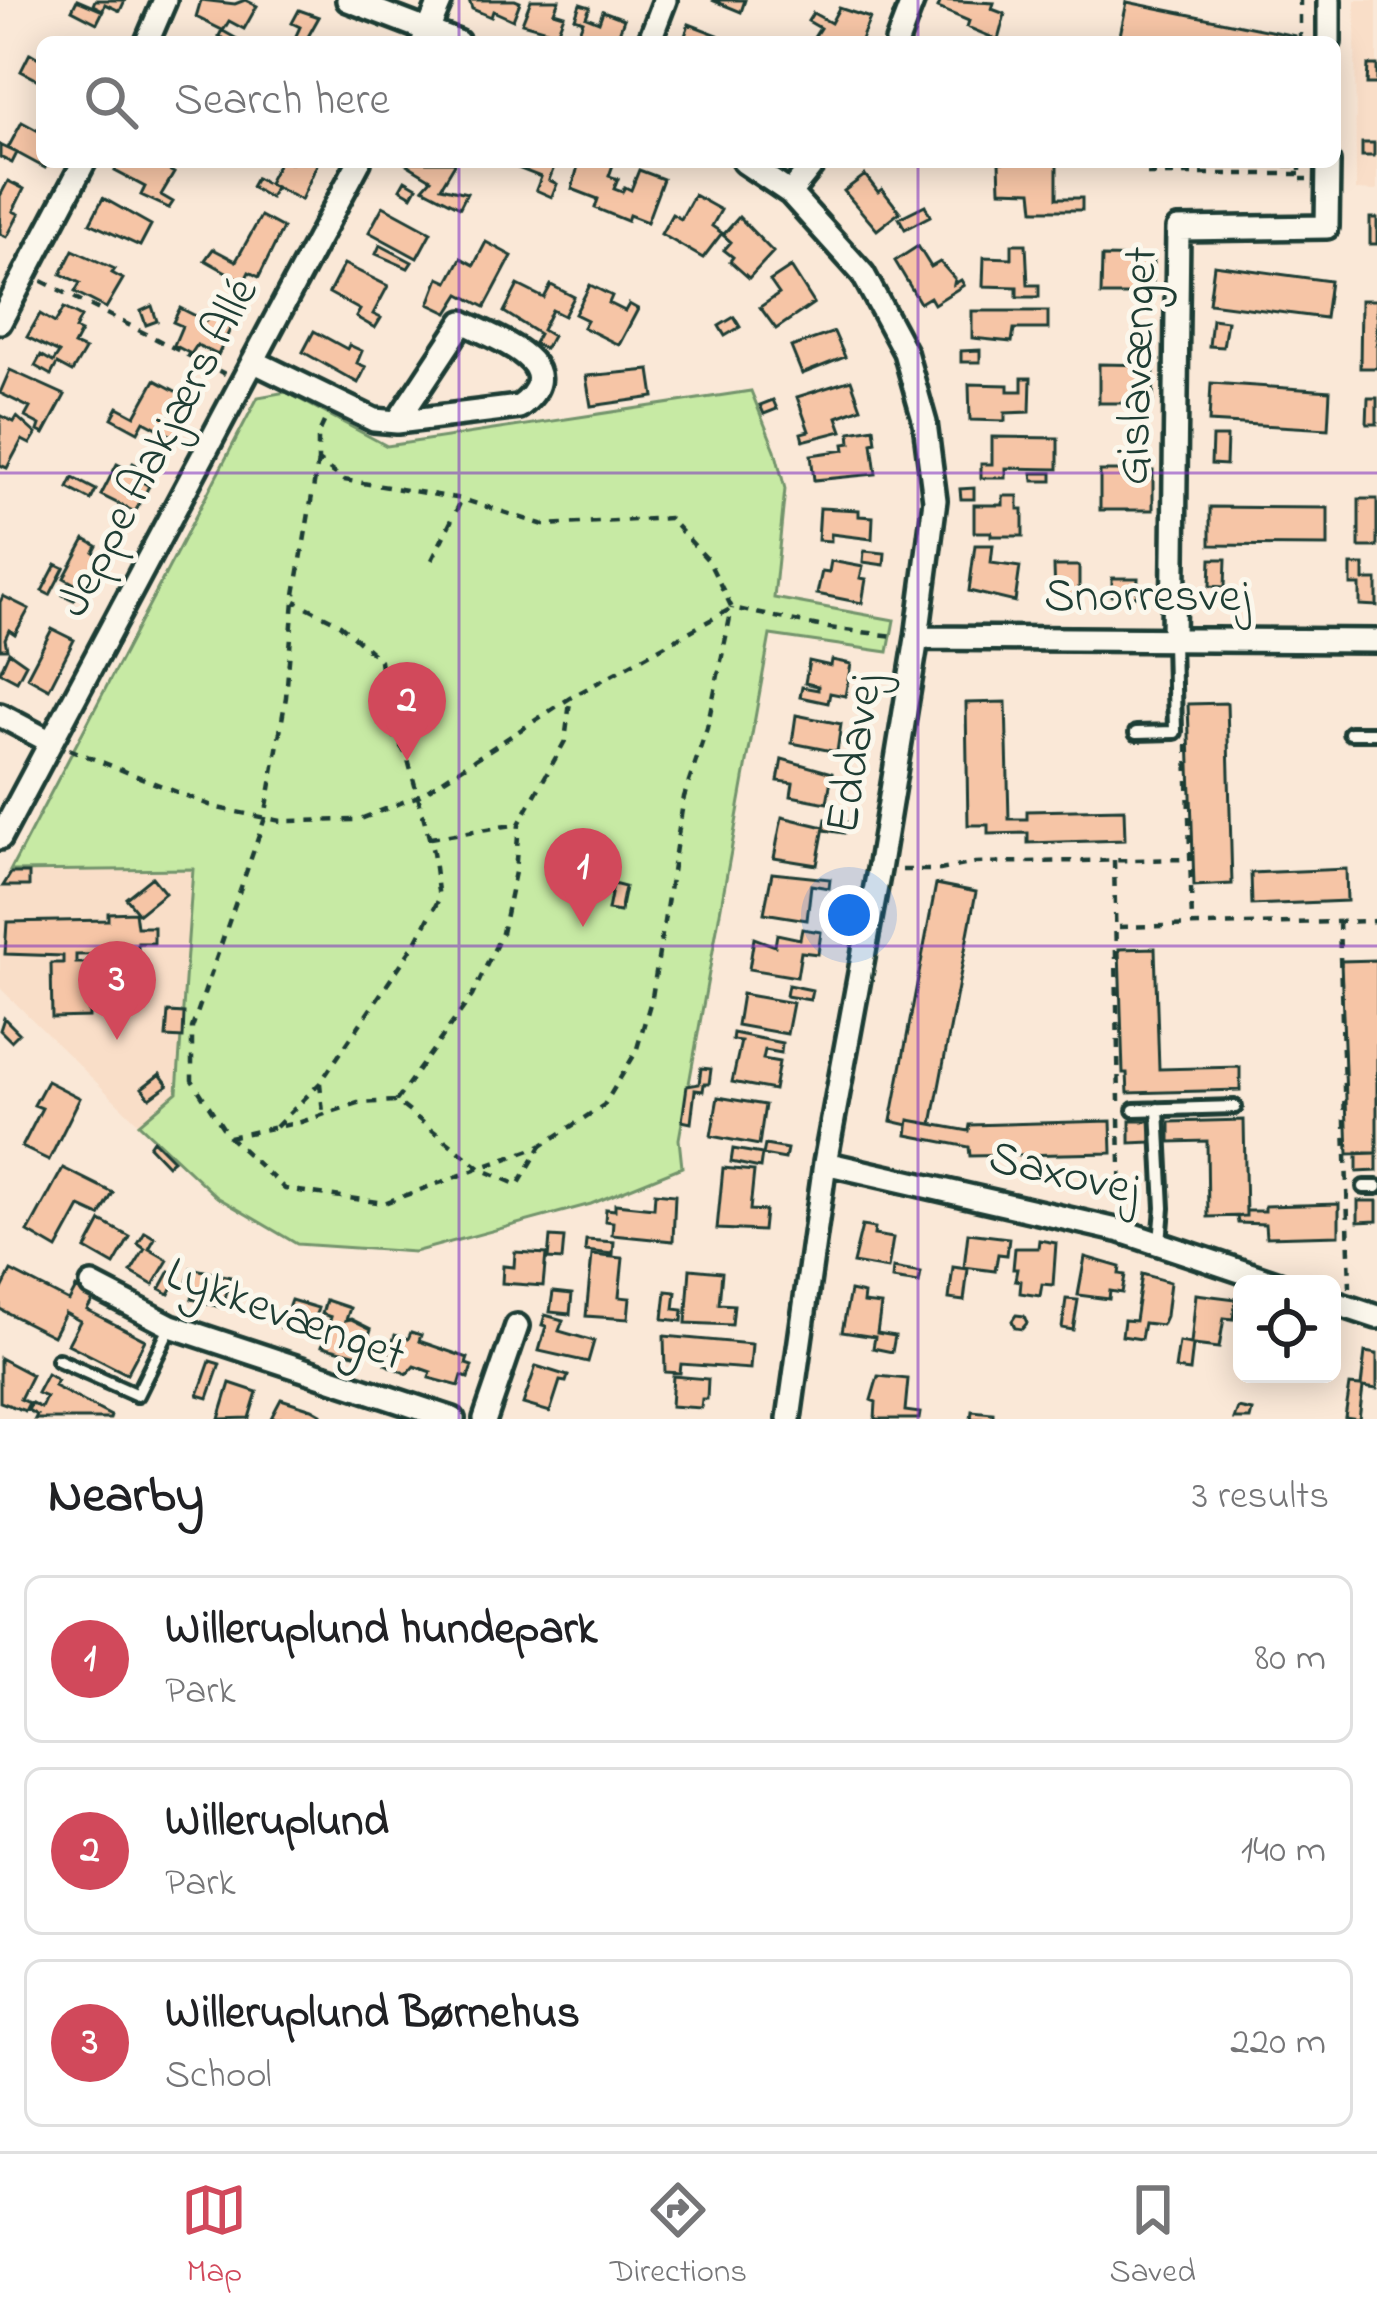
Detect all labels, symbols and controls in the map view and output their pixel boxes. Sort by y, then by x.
search box [36,36,1341,168]
icon: search [78,69,144,135]
text: Search here [174,69,390,135]
street label: Gislavænget [1100,245,1179,487]
street label: Jeppe Aakjærs Allé [40,265,278,630]
street label: Snorresvej [1044,563,1251,633]
pin: 2 [368,662,446,761]
street label: Eddavej [809,668,903,839]
pin: 1 [544,828,622,927]
your location [819,885,879,945]
pin: 3 [78,941,156,1040]
street label: Saxovej [982,1124,1148,1227]
street label: Lykkevænget [155,1240,414,1393]
map controls [1233,1275,1341,1383]
button: locate [1233,1275,1341,1383]
text: Nearby [48,1460,204,1535]
text: 3 results [1192,1469,1329,1526]
text: Willeruplund hundepark [165,1598,597,1664]
text: 1 [84,1631,96,1688]
text: 80 m [1255,1631,1326,1688]
text: Park [165,1664,235,1721]
text: Willeruplund [165,1790,389,1856]
text: 2 [80,1823,100,1880]
text: 140 m [1241,1823,1326,1880]
text: Park [165,1856,235,1913]
text: Willeruplund Børnehus [165,1982,580,2048]
text: 3 [82,2015,98,2072]
text: 220 m [1230,2015,1326,2072]
text: School [165,2048,272,2105]
tab: Map [181,2177,247,2297]
tab: Directions [610,2177,747,2297]
tab: Saved [1110,2177,1196,2297]

